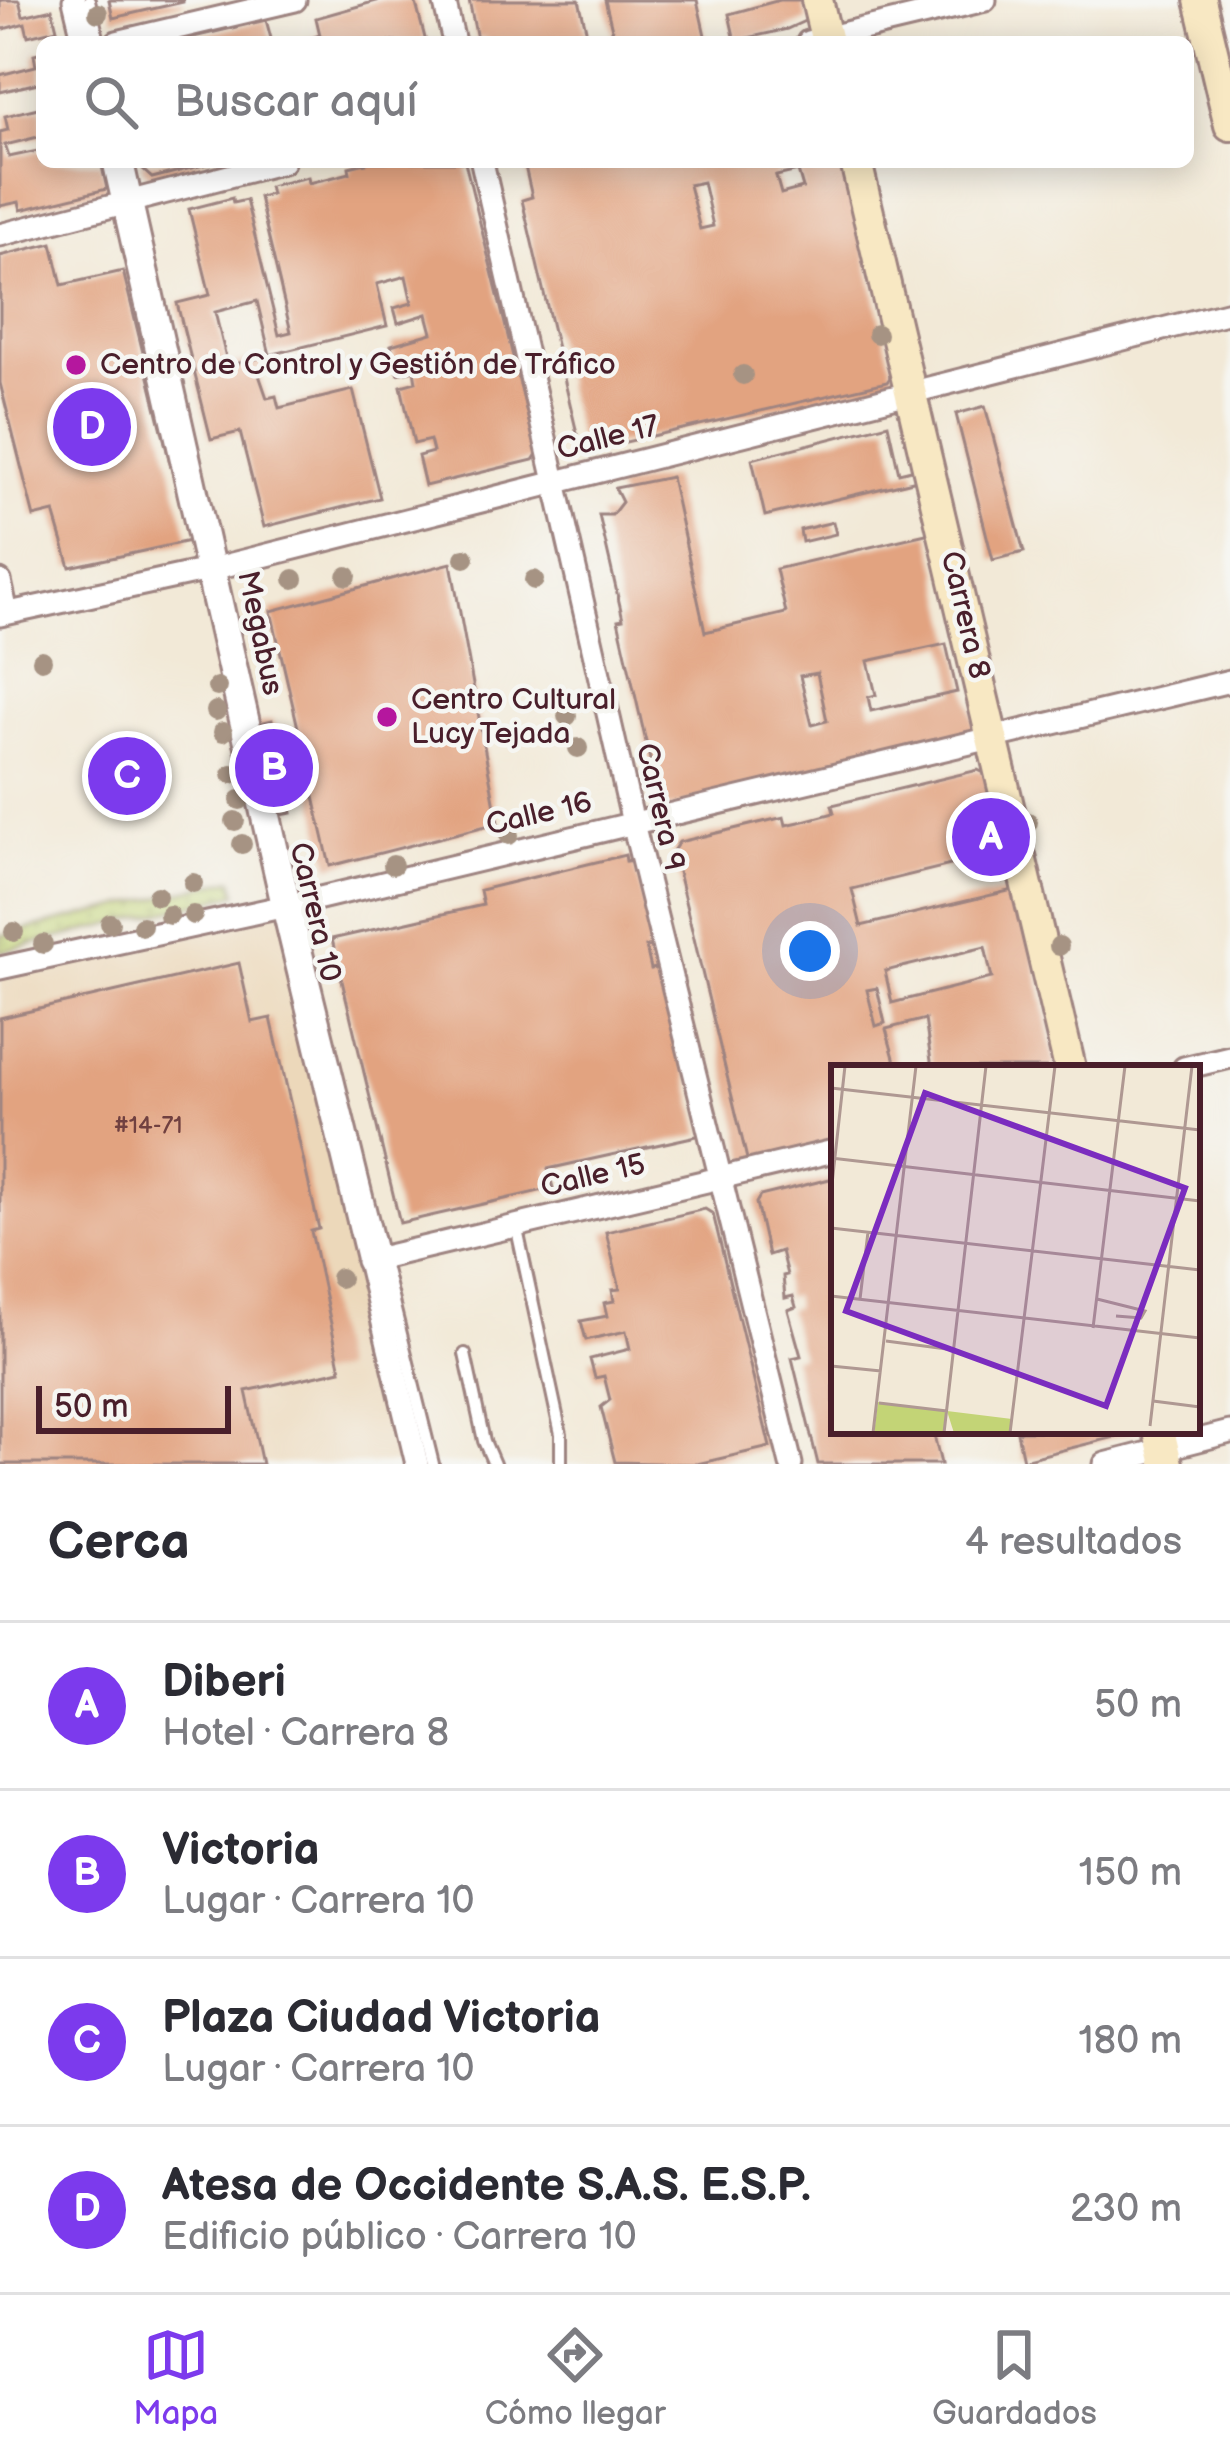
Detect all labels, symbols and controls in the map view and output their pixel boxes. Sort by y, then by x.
search box [36,36,1194,168]
icon: search [78,69,144,135]
text: Buscar aquí [174,75,417,130]
place label: Centro de Control y Gestión de Tráfico [100,347,616,383]
marker: Centro de Control y Gestión de Tráfico [63,352,89,378]
pin: D [53,382,131,472]
street label: Calle 17 [553,408,663,468]
street label: Carrera 8 [933,548,997,682]
street label: Megabus [229,568,291,699]
place label: Centro Cultural Lucy Tejada [411,682,616,752]
marker: Centro Cultural Lucy Tejada [374,704,400,730]
pin: B [235,723,313,813]
pin: C [88,731,166,821]
street label: Carrera 9 [628,740,692,874]
street label: Calle 16 [483,784,595,844]
pin: A [952,792,1030,882]
street label: Carrera 10 [282,839,348,985]
your location [780,921,840,981]
inset map [831,1065,1200,1434]
house number: #14-71 [113,1111,183,1140]
street label: Calle 15 [537,1147,649,1205]
scale bar [36,1380,231,1433]
text: 50 m [54,1387,129,1427]
text: Cerca [48,1512,190,1573]
text: 4 resultados [965,1519,1182,1566]
text: Diberi [162,1655,286,1710]
text: A [75,1682,99,1729]
text: 50 m [1094,1682,1182,1729]
text: Hotel · Carrera 8 [162,1710,449,1757]
text: Victoria [162,1823,320,1878]
text: B [73,1850,101,1897]
text: 150 m [1079,1850,1182,1897]
text: Lugar · Carrera 10 [162,1878,475,1925]
text: Plaza Ciudad Victoria [162,1991,601,2046]
text: C [73,2018,101,2065]
text: 180 m [1078,2018,1182,2065]
text: Lugar · Carrera 10 [162,2046,475,2093]
text: Atesa de Occidente S.A.S. E.S.P. [162,2159,811,2214]
text: D [73,2186,101,2233]
text: 230 m [1070,2186,1182,2233]
text: Edificio público · Carrera 10 [162,2214,637,2261]
tab: Mapa [133,2322,218,2434]
tab: Cómo llegar [485,2322,666,2434]
tab: Guardados [932,2322,1097,2434]

